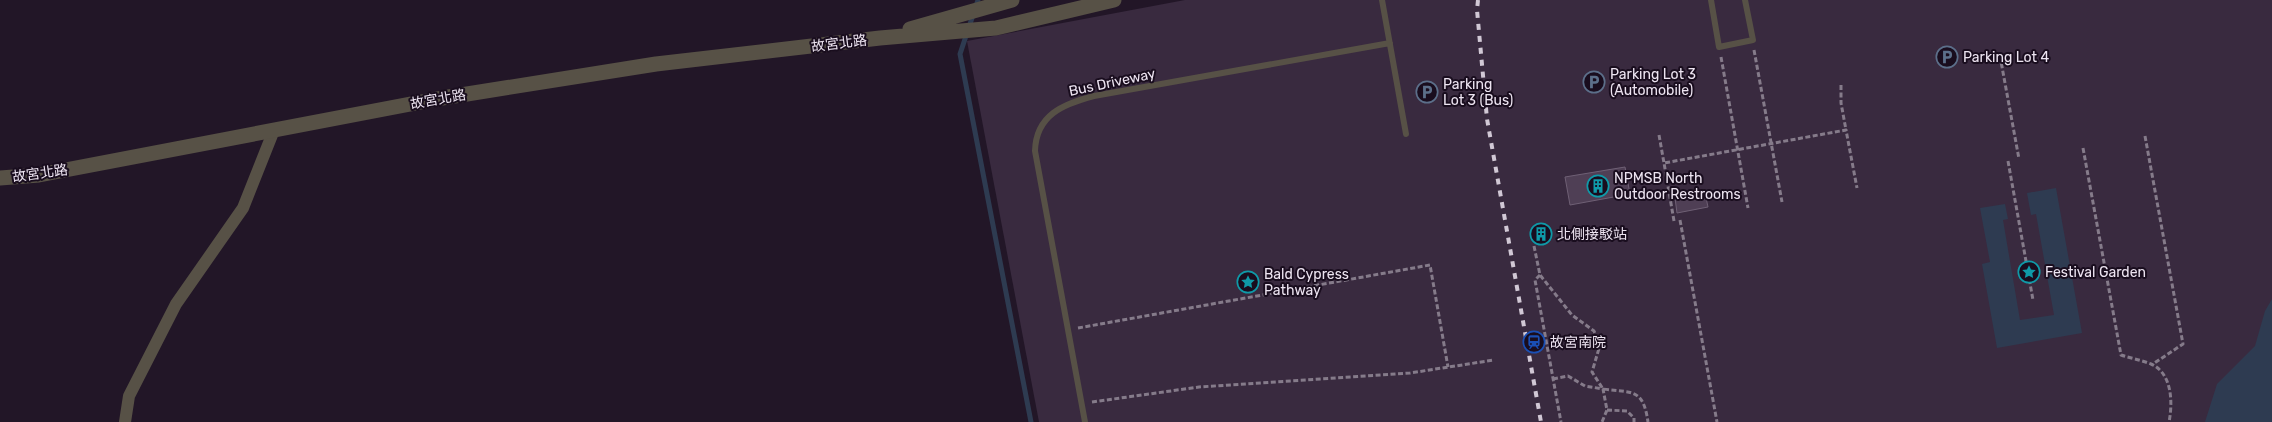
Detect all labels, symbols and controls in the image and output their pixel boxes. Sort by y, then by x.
street label: 故宮北路 [810,32,868,55]
parking icon: Parking Lot 4 [1935,45,1959,69]
place label: Parking Lot 4 [1963,49,2049,66]
street label: Bus Driveway [1067,65,1157,100]
place label: Parking Lot 3 (Automobile) [1610,66,1696,99]
parking icon: Parking Lot 3 (Automobile) [1582,70,1606,94]
place label: Parking Lot 3 (Bus) [1443,76,1513,109]
parking icon: Parking Lot 3 (Bus) [1415,80,1439,104]
street label: 故宮北路 [409,86,467,113]
street label: 故宮北路 [11,161,69,186]
place label: NPMSB North Outdoor Restrooms [1614,170,1741,203]
building icon: NPMSB North Outdoor Restrooms [1586,174,1610,198]
building icon: 北側接駁站 [1529,222,1553,246]
place label: 北側接駁站 [1557,226,1627,243]
place icon: Festival Garden [2017,260,2041,284]
place label: Festival Garden [2045,264,2146,281]
place label: Bald Cypress Pathway [1264,266,1349,299]
place icon: Bald Cypress Pathway [1236,270,1260,294]
station icon: 故宮南院 [1522,330,1546,354]
place label: 故宮南院 [1550,334,1606,351]

